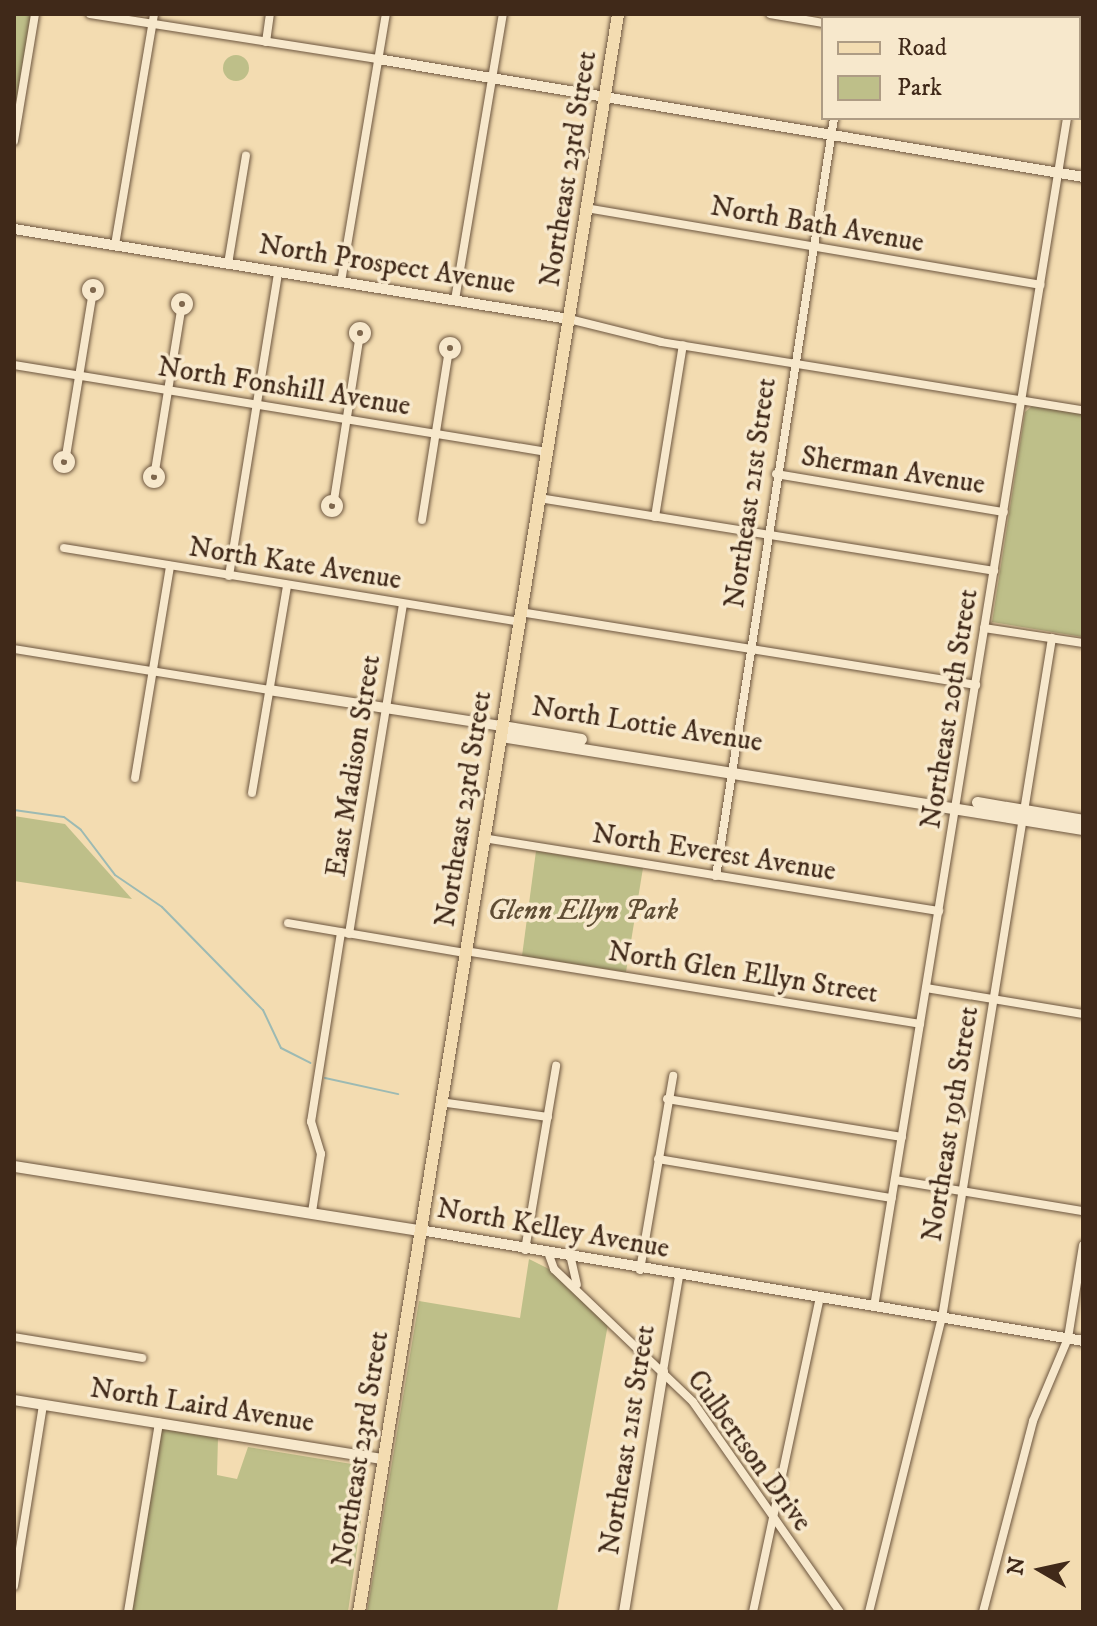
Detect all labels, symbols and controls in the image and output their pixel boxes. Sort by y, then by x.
legend [821,16,1081,120]
text: Road [897,33,947,63]
street label: Northeast 23rd Street [534,49,604,289]
text: Park [897,73,942,103]
street label: North Bath Avenue [708,190,926,260]
street label: North Prospect Avenue [256,228,518,302]
street label: North Fonshill Avenue [155,350,413,424]
street label: Northeast 21st Street [718,376,784,610]
street label: Sherman Avenue [799,440,987,502]
street label: North Kate Avenue [186,531,404,597]
street label: Northeast 20th Street [914,587,986,831]
street label: East Madison Street [320,652,388,880]
street label: Northeast 23rd Street [429,689,499,929]
street label: North Lottie Avenue [529,690,765,760]
street label: North Everest Avenue [590,817,838,889]
park label: Glenn Ellyn Park [488,894,678,928]
street label: North Glen Ellyn Street [606,935,880,1011]
street label: Northeast 19th Street [916,1004,986,1244]
street label: North Kelley Avenue [434,1192,672,1266]
street label: Northeast 21st Street [593,1323,663,1557]
street label: Northeast 23rd Street [326,1329,396,1569]
street label: Culbertson Drive [679,1364,819,1538]
street label: North Laird Avenue [88,1372,316,1440]
north arrow [1001,1530,1081,1610]
text: N [1002,1555,1032,1577]

